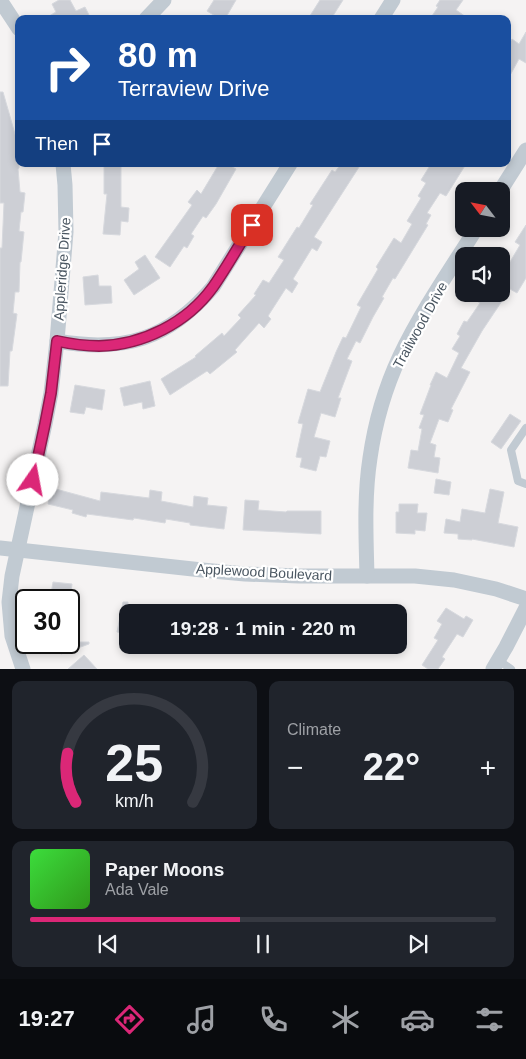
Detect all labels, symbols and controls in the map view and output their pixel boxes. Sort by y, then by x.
icon: right [35,35,100,100]
text: 80 m [118,35,198,74]
text: Terraview Drive [118,76,270,101]
icon: arrive [88,130,116,158]
text: Then [35,133,78,154]
north arrow [455,182,510,238]
map controls [455,182,510,302]
pin [231,204,273,246]
icon: arrive [238,211,266,239]
street label: Appleridge Drive [50,217,74,321]
button: sound [455,247,510,302]
street label: Trailwood Drive [390,279,451,371]
position arrow [6.0,453,58.0,505]
street label: Applewood Boulevard [196,560,332,584]
speed limit sign: 30 [15,589,80,654]
text: 19:28 · 1 min · 220 m [170,618,356,639]
text: Climate [287,721,341,738]
text: 25 [106,734,163,792]
text: 22° [363,746,420,788]
text: − [287,752,303,783]
text: + [480,752,496,783]
text: km/h [115,791,154,811]
text: Paper Moons [105,859,224,880]
text: Ada Vale [105,881,169,898]
icon: previous [94,930,122,958]
icon: pause [249,930,277,958]
icon: next [404,930,432,958]
icon: directions [112,1002,147,1037]
icon: music [184,1002,219,1037]
icon: phone [256,1002,291,1037]
icon: climate [328,1002,363,1037]
icon: car [400,1002,435,1037]
icon: filters [472,1002,507,1037]
text: 19:27 [19,1006,75,1031]

